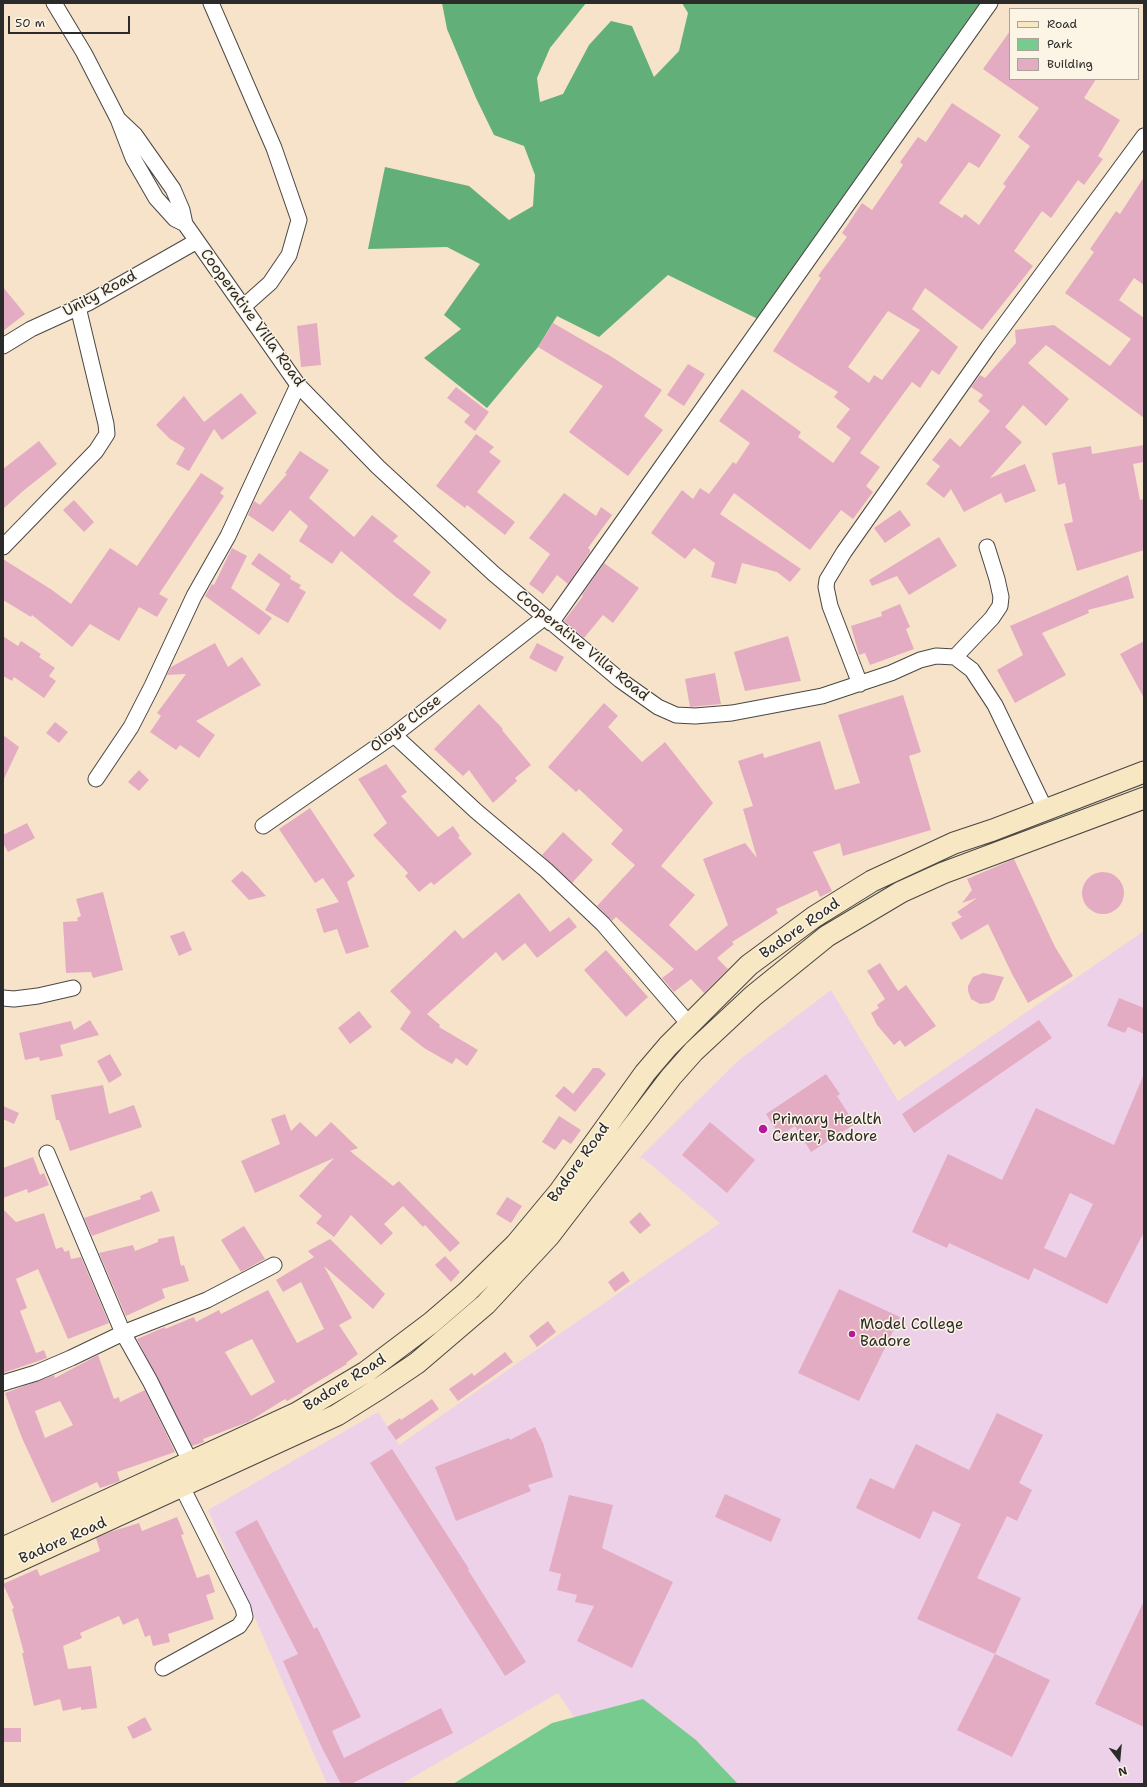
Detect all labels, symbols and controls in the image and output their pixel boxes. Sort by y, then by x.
scale bar [10,8,132,34]
legend [1009,8,1139,80]
text: 50 m [15,15,45,31]
text: Road [1047,16,1077,32]
text: Park [1047,36,1073,52]
text: Building [1047,56,1093,72]
street label: Cooperative Villa Road [196,246,308,390]
street label: Unity Road [60,267,140,321]
street label: Cooperative Villa Road [512,587,652,705]
street label: Oloye Close [367,691,445,757]
street label: Badore Road [756,895,844,963]
place label: Primary Health Center, Badore [772,1111,882,1146]
street label: Badore Road [544,1120,614,1206]
marker: Primary Health Center, Badore [757,1123,769,1135]
place label: Model College Badore [860,1316,963,1351]
marker: Model College Badore [847,1329,857,1339]
street label: Badore Road [301,1351,389,1415]
street label: Badore Road [17,1514,109,1568]
north arrow [1099,1739,1139,1779]
text: N [1116,1763,1129,1779]

